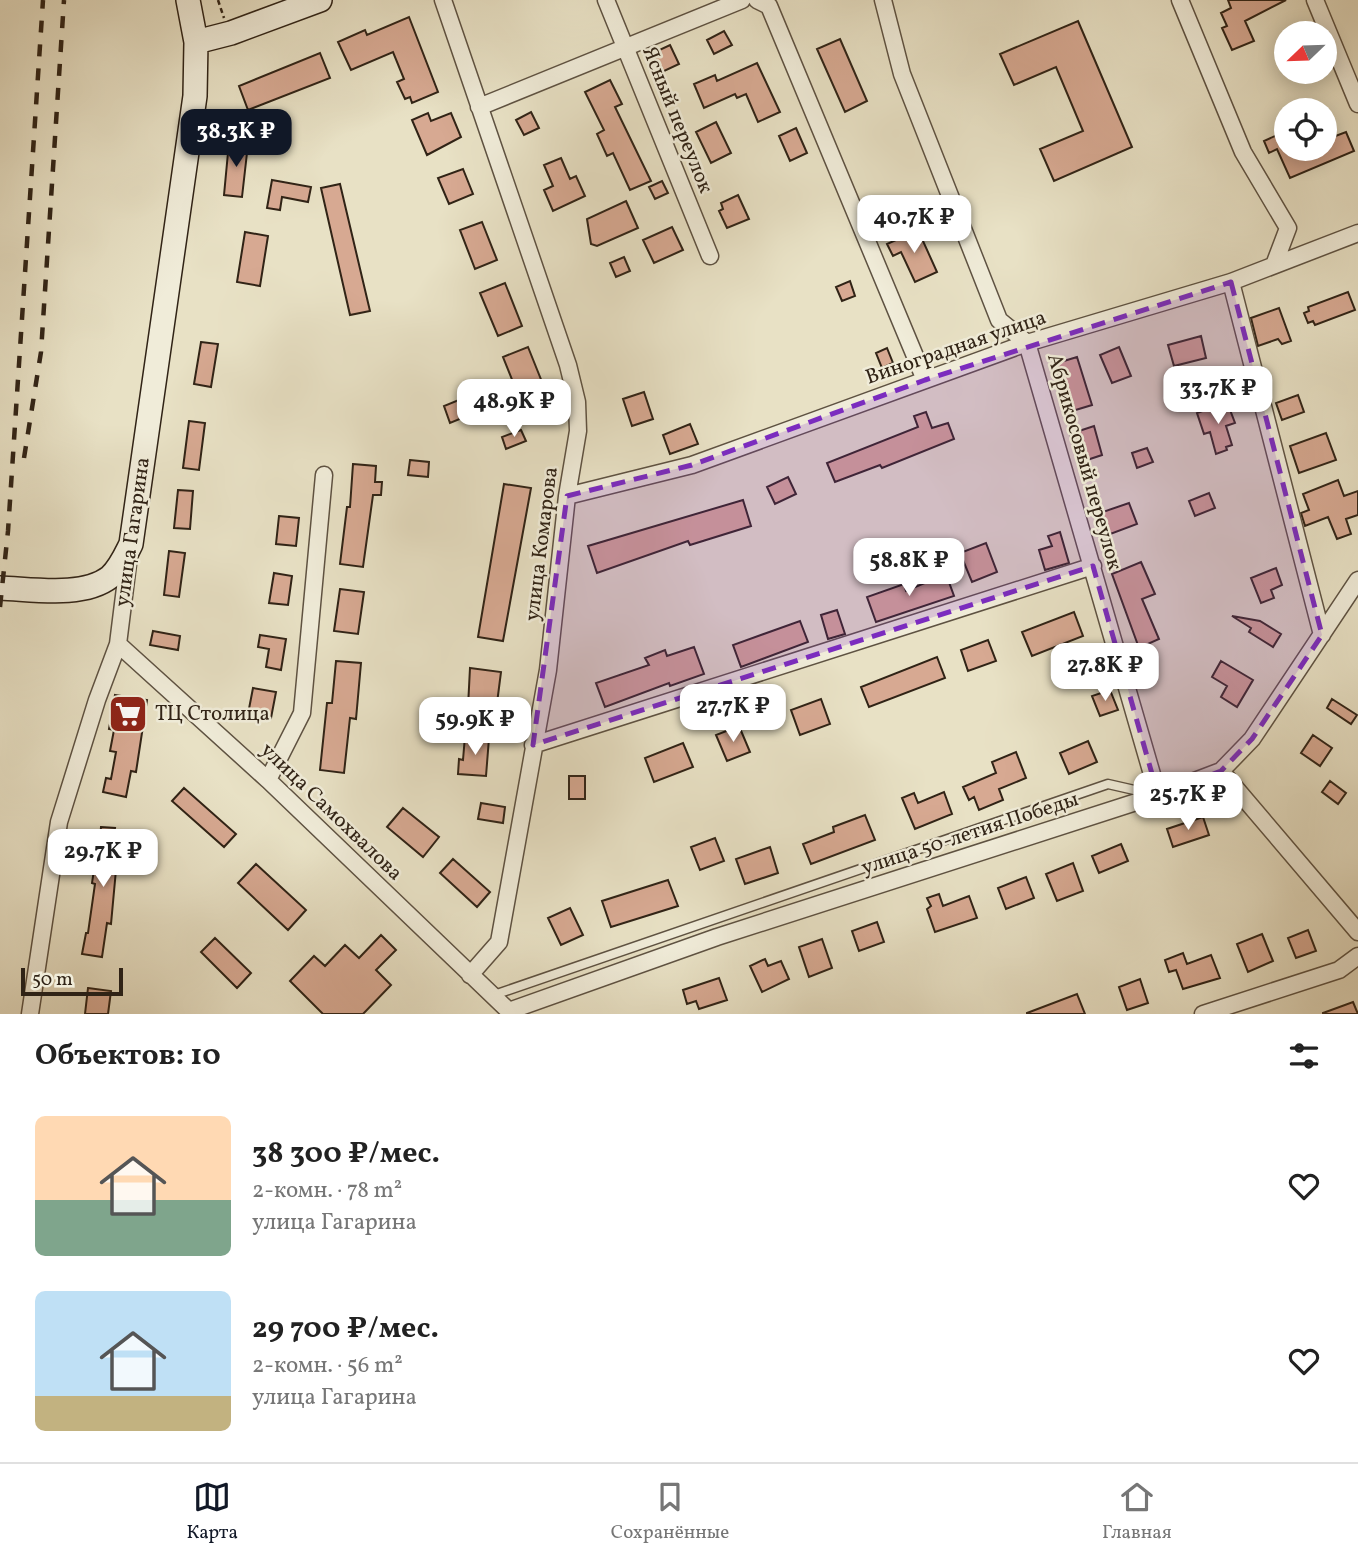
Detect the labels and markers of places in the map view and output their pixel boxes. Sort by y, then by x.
pin: 38.3K ₽ [171,110,301,169]
pin: 40.7K ₽ [849,196,979,255]
pin: 33.7K ₽ [1153,366,1283,426]
pin: 48.9K ₽ [449,380,579,439]
pin: 58.8K ₽ [844,538,974,598]
pin: 27.8K ₽ [1040,644,1170,703]
pin: 27.7K ₽ [668,684,798,744]
supermarket icon: ТЦ Столица [107,693,149,735]
pin: 59.9K ₽ [410,698,540,757]
place label: ТЦ Столица [155,700,270,729]
pin: 25.7K ₽ [1123,772,1253,832]
pin: 29.7K ₽ [38,830,168,889]

